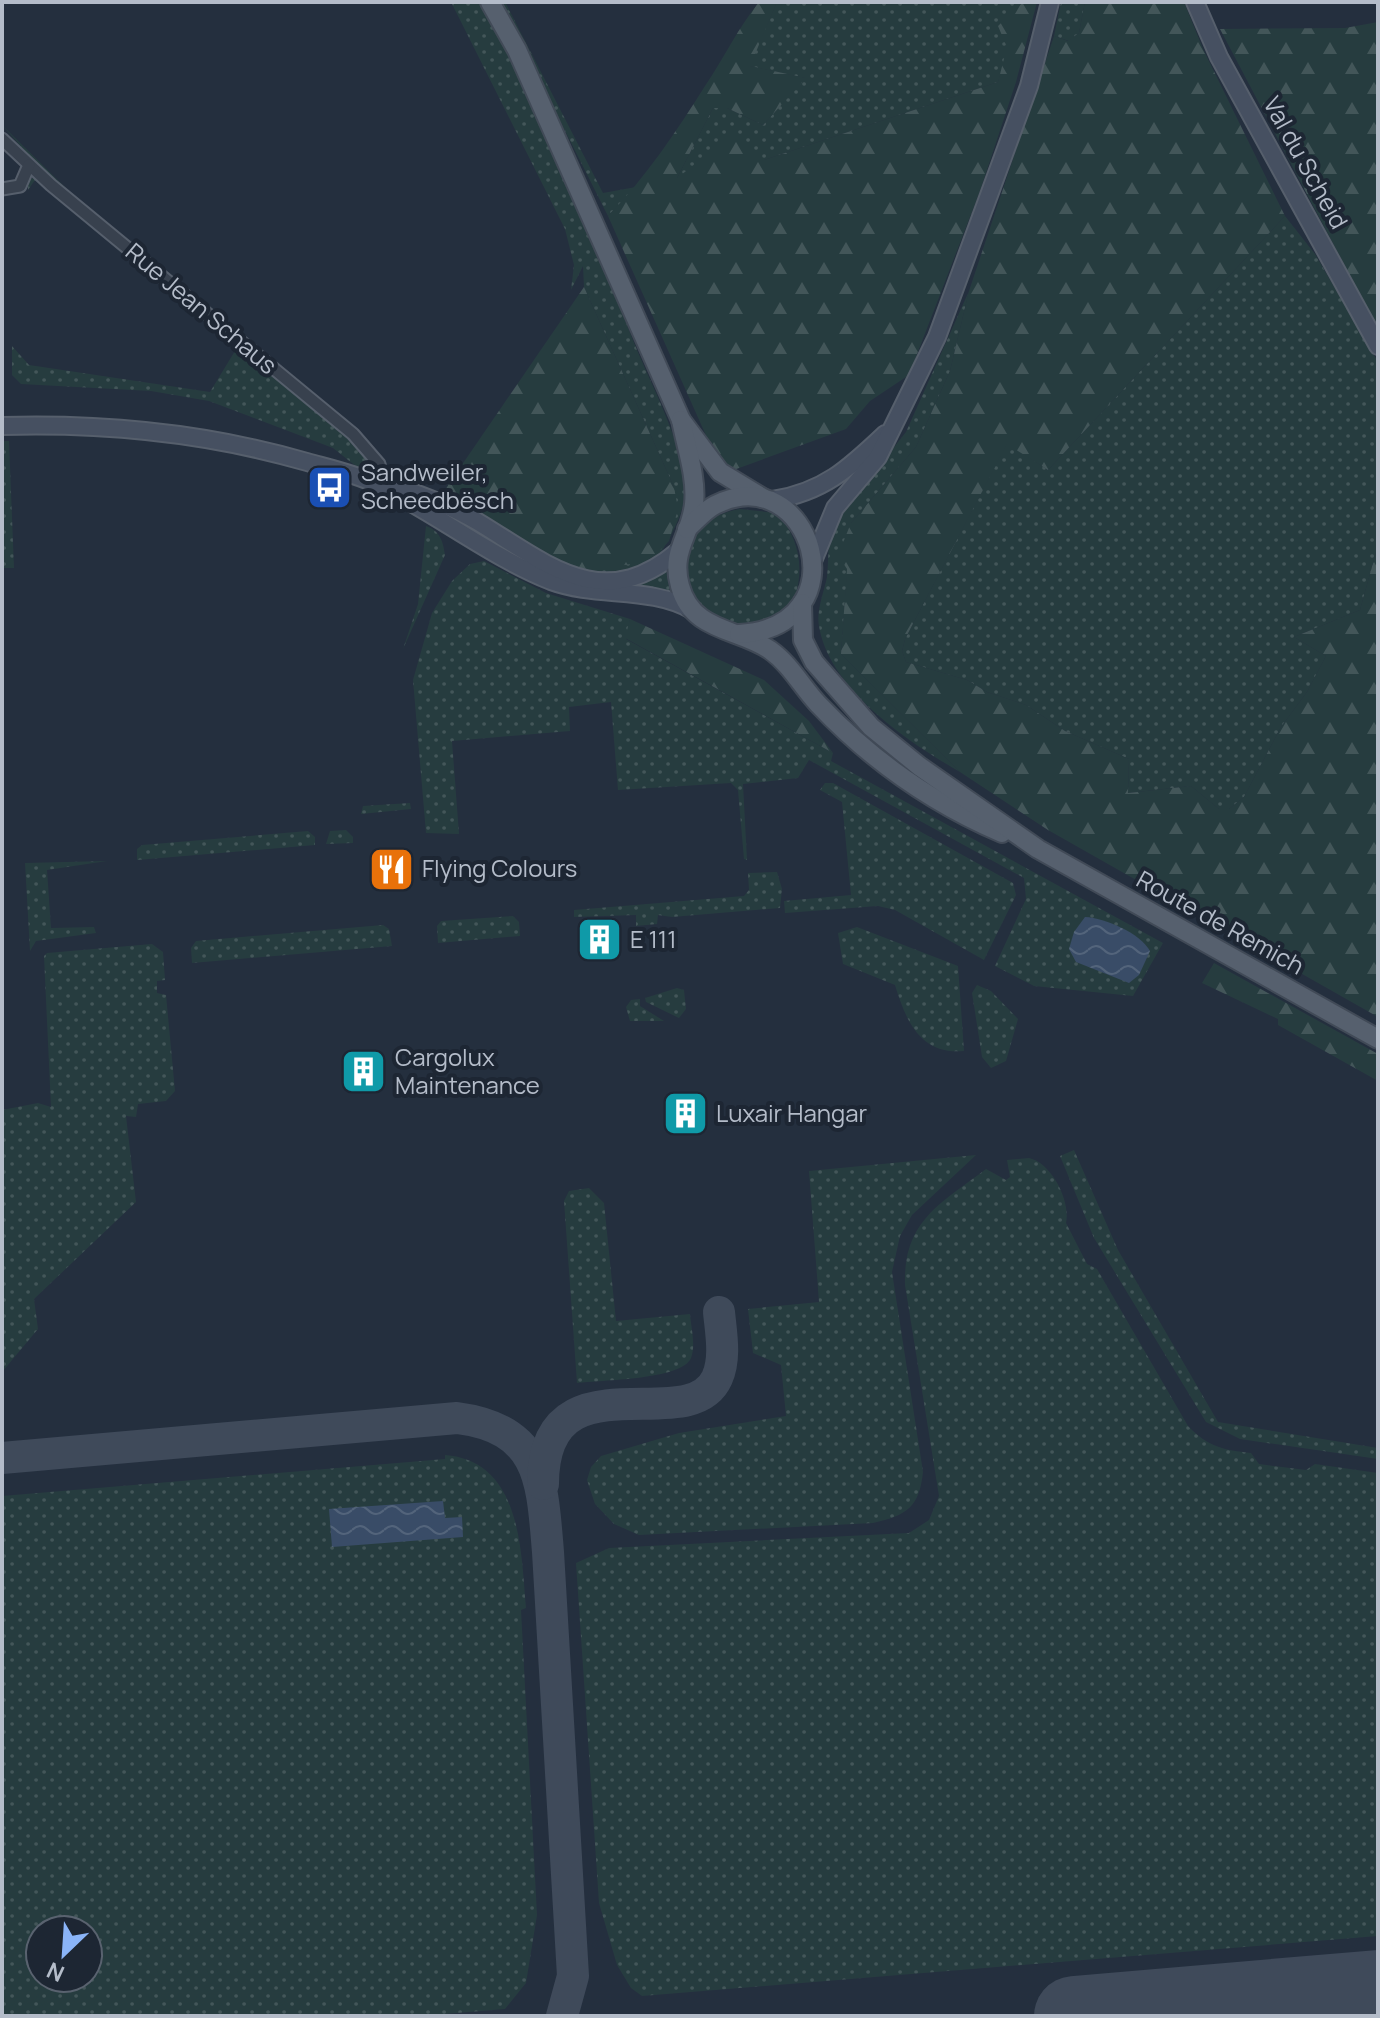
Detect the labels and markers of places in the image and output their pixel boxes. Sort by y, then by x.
place label: Sandweiler, Scheedbësch [361,455,514,516]
bus stop icon: Sandweiler, Scheedbësch [306,463,354,511]
restaurant icon: Flying Colours [367,845,415,893]
place label: Flying Colours [422,851,577,884]
building icon: E 111 [575,916,623,964]
place label: E 111 [630,922,677,955]
place label: Cargolux Maintenance [395,1040,540,1101]
building icon: Cargolux Maintenance [340,1048,388,1096]
building icon: Luxair Hangar [661,1090,709,1138]
place label: Luxair Hangar [716,1096,868,1129]

